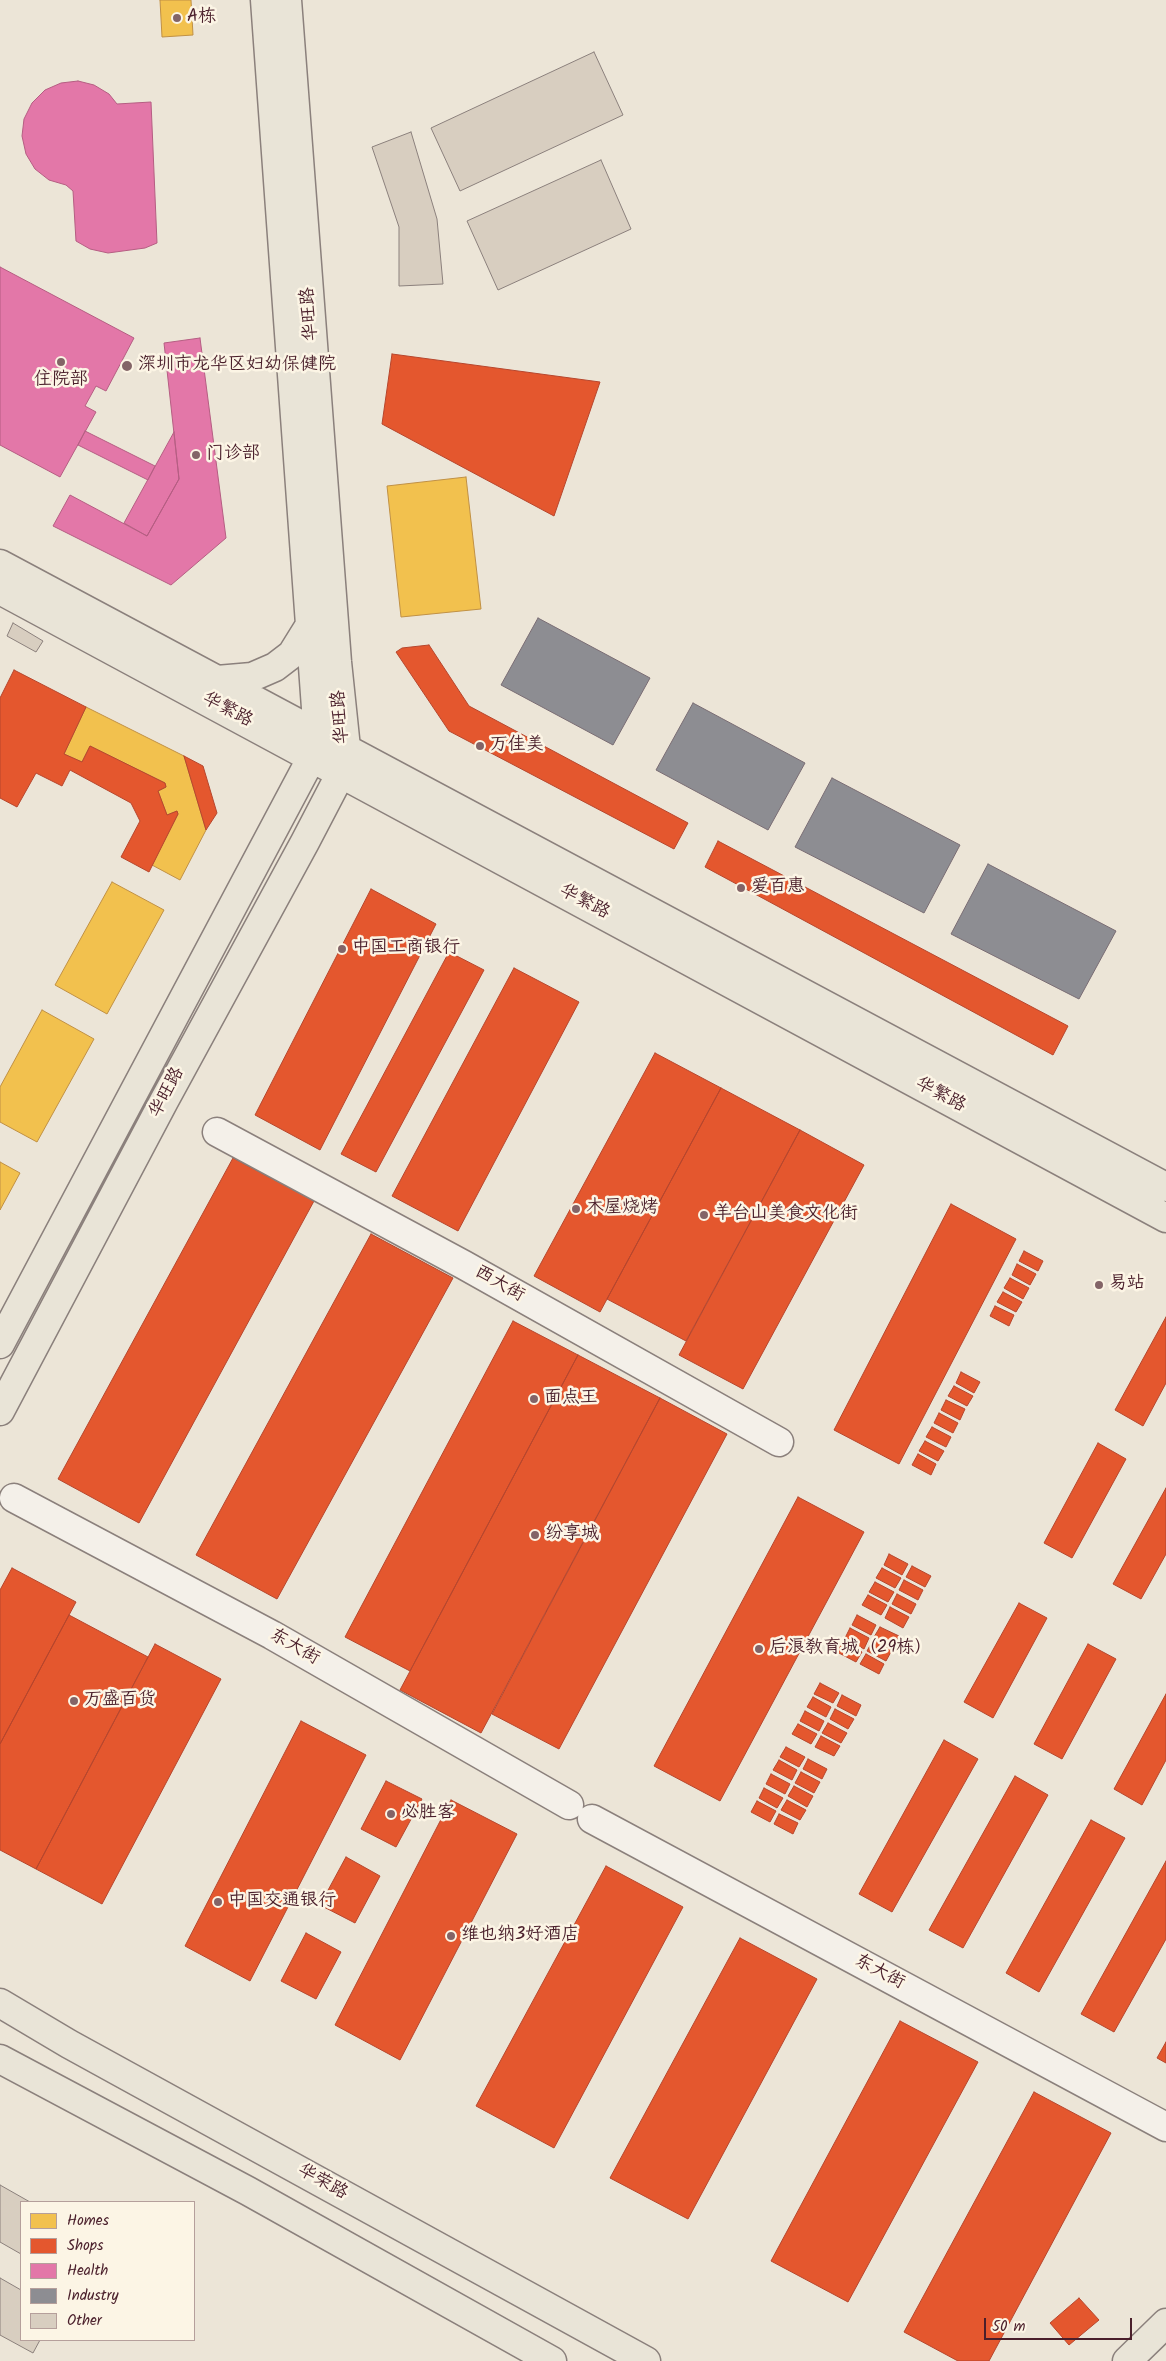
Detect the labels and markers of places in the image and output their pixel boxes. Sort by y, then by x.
place label: A栋 [187,7,216,29]
marker: A栋 [171,12,183,24]
place label: 深圳市龙华区妇幼保健院 [138,355,336,377]
marker: 住院部 [55,356,67,368]
marker: 深圳市龙华区妇幼保健院 [120,359,134,373]
place label: 住院部 [34,370,88,392]
place label: 门诊部 [206,444,260,466]
marker: 门诊部 [190,449,202,461]
place label: 万佳美 [490,735,544,757]
marker: 万佳美 [474,740,486,752]
place label: 爱百惠 [751,877,805,899]
marker: 爱百惠 [735,882,747,894]
place label: 中国工商银行 [352,938,460,960]
marker: 中国工商银行 [336,943,348,955]
place label: 木屋烧烤 [586,1198,658,1220]
marker: 木屋烧烤 [570,1203,582,1215]
place label: 羊台山美食文化街 [714,1204,858,1226]
marker: 羊台山美食文化街 [698,1209,710,1221]
place label: 易站 [1109,1274,1145,1296]
marker: 易站 [1093,1279,1105,1291]
place label: 面点王 [544,1388,598,1410]
marker: 面点王 [528,1393,540,1405]
place label: 纷享城 [545,1524,599,1546]
marker: 纷享城 [529,1529,541,1541]
place label: 后浪教育城（29栋） [769,1638,932,1660]
marker: 后浪教育城（29栋） [753,1643,765,1655]
place label: 万盛百货 [84,1690,156,1712]
marker: 万盛百货 [68,1695,80,1707]
place label: 必胜客 [401,1803,455,1825]
marker: 必胜客 [385,1808,397,1820]
place label: 中国交通银行 [228,1891,336,1913]
marker: 中国交通银行 [212,1896,224,1908]
place label: 维也纳3好酒店 [461,1925,579,1947]
marker: 维也纳3好酒店 [445,1930,457,1942]

